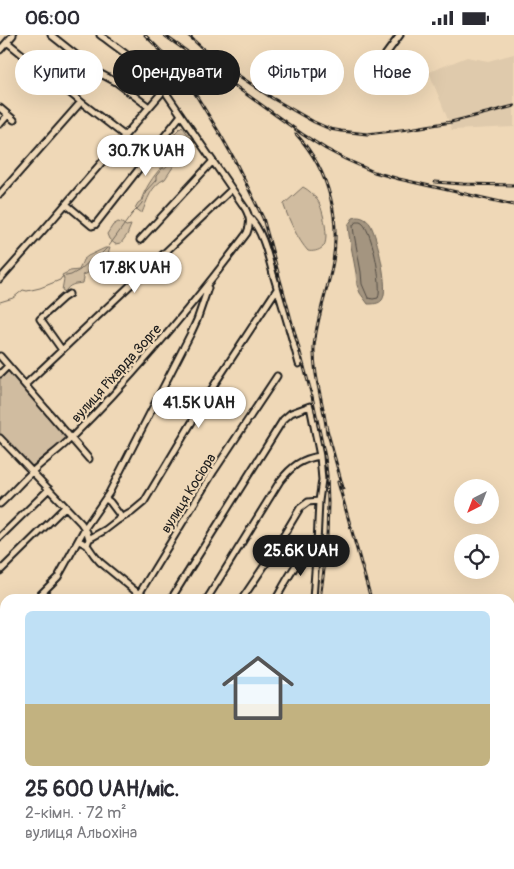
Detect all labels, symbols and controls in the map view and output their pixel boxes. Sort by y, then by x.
text: 06:00 [25,6,80,30]
chip: Купити [15,50,103,95]
chip: Орендувати [113,50,240,95]
chip: Фільтри [250,50,344,95]
chip: Нове [354,50,429,95]
pin: 30.7K UAH [89,135,203,177]
text: 30.7K UAH [108,141,184,161]
pin: 17.8K UAH [78,251,192,294]
text: 17.8K UAH [100,258,170,278]
street label: вулиця Ріхарда Зорге [68,321,165,426]
pin: 41.5K UAH [142,387,256,429]
text: 41.5K UAH [163,393,235,413]
street label: вулиця Косіора [157,450,220,536]
north arrow [454,479,499,524]
map controls [454,479,499,579]
button: locate [454,534,499,579]
pin: 25.6K UAH [244,535,358,577]
text: 25.6K UAH [264,541,338,561]
icon: home [213,643,303,733]
text: 25 600 UAH/міс. [25,776,179,803]
text: 2-кімн. · 72 m² [25,803,127,823]
text: вулиця Альохіна [25,823,137,843]

